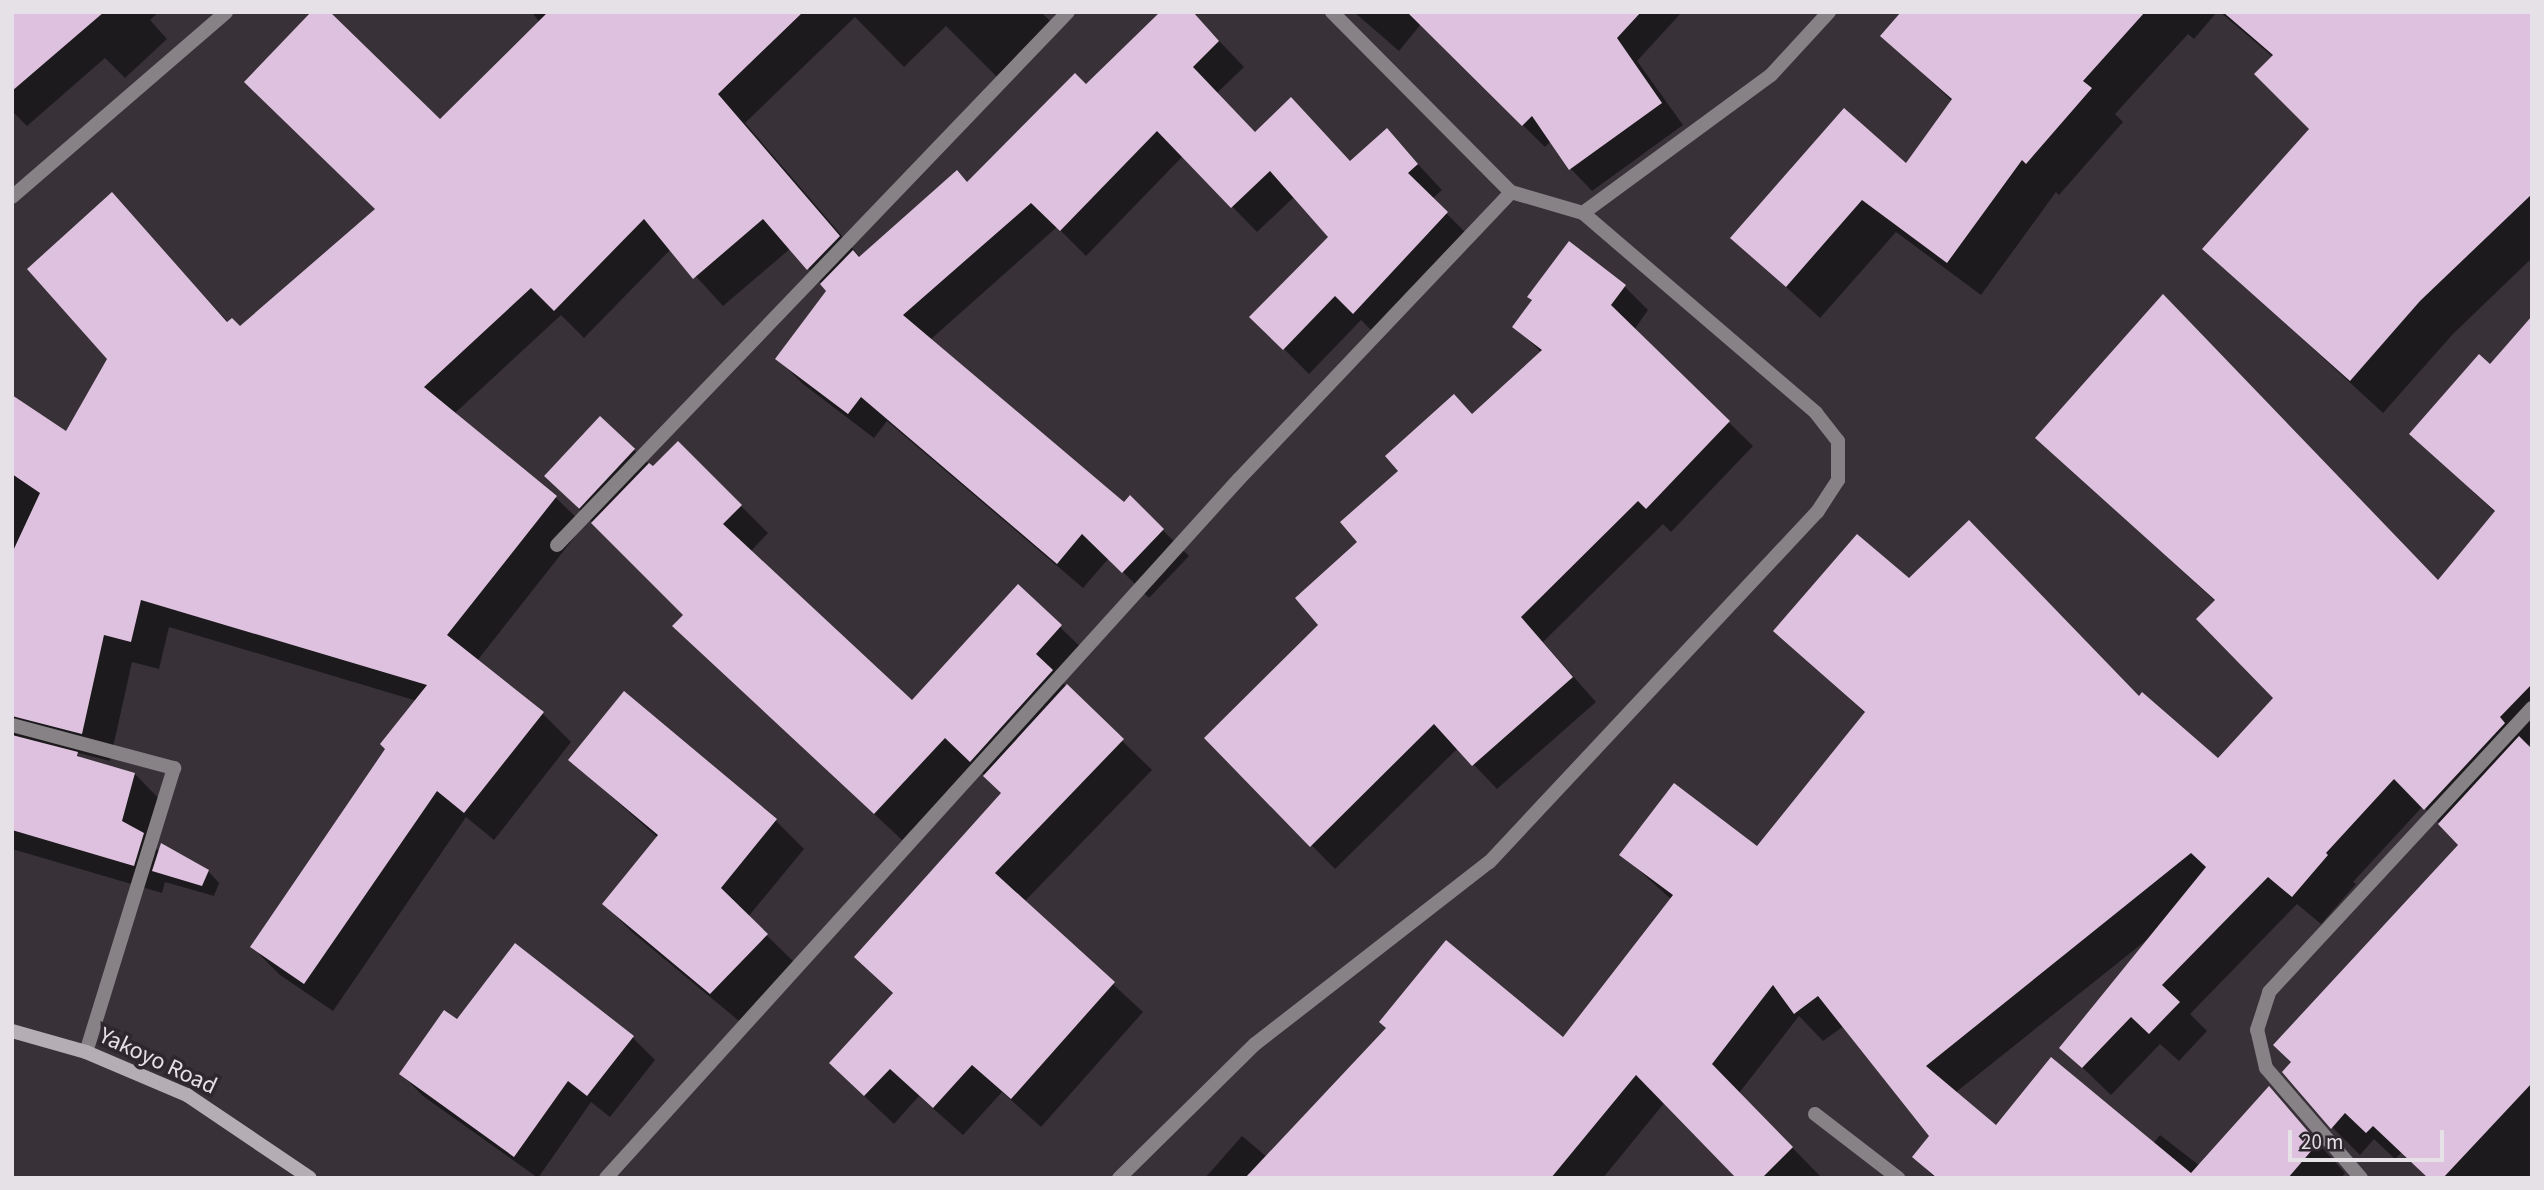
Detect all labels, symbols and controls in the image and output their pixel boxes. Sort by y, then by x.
street label: Yakoyo Road [94,1021,222,1101]
scale bar [2292,1116,2448,1160]
text: 20 m [2301,1127,2343,1157]

